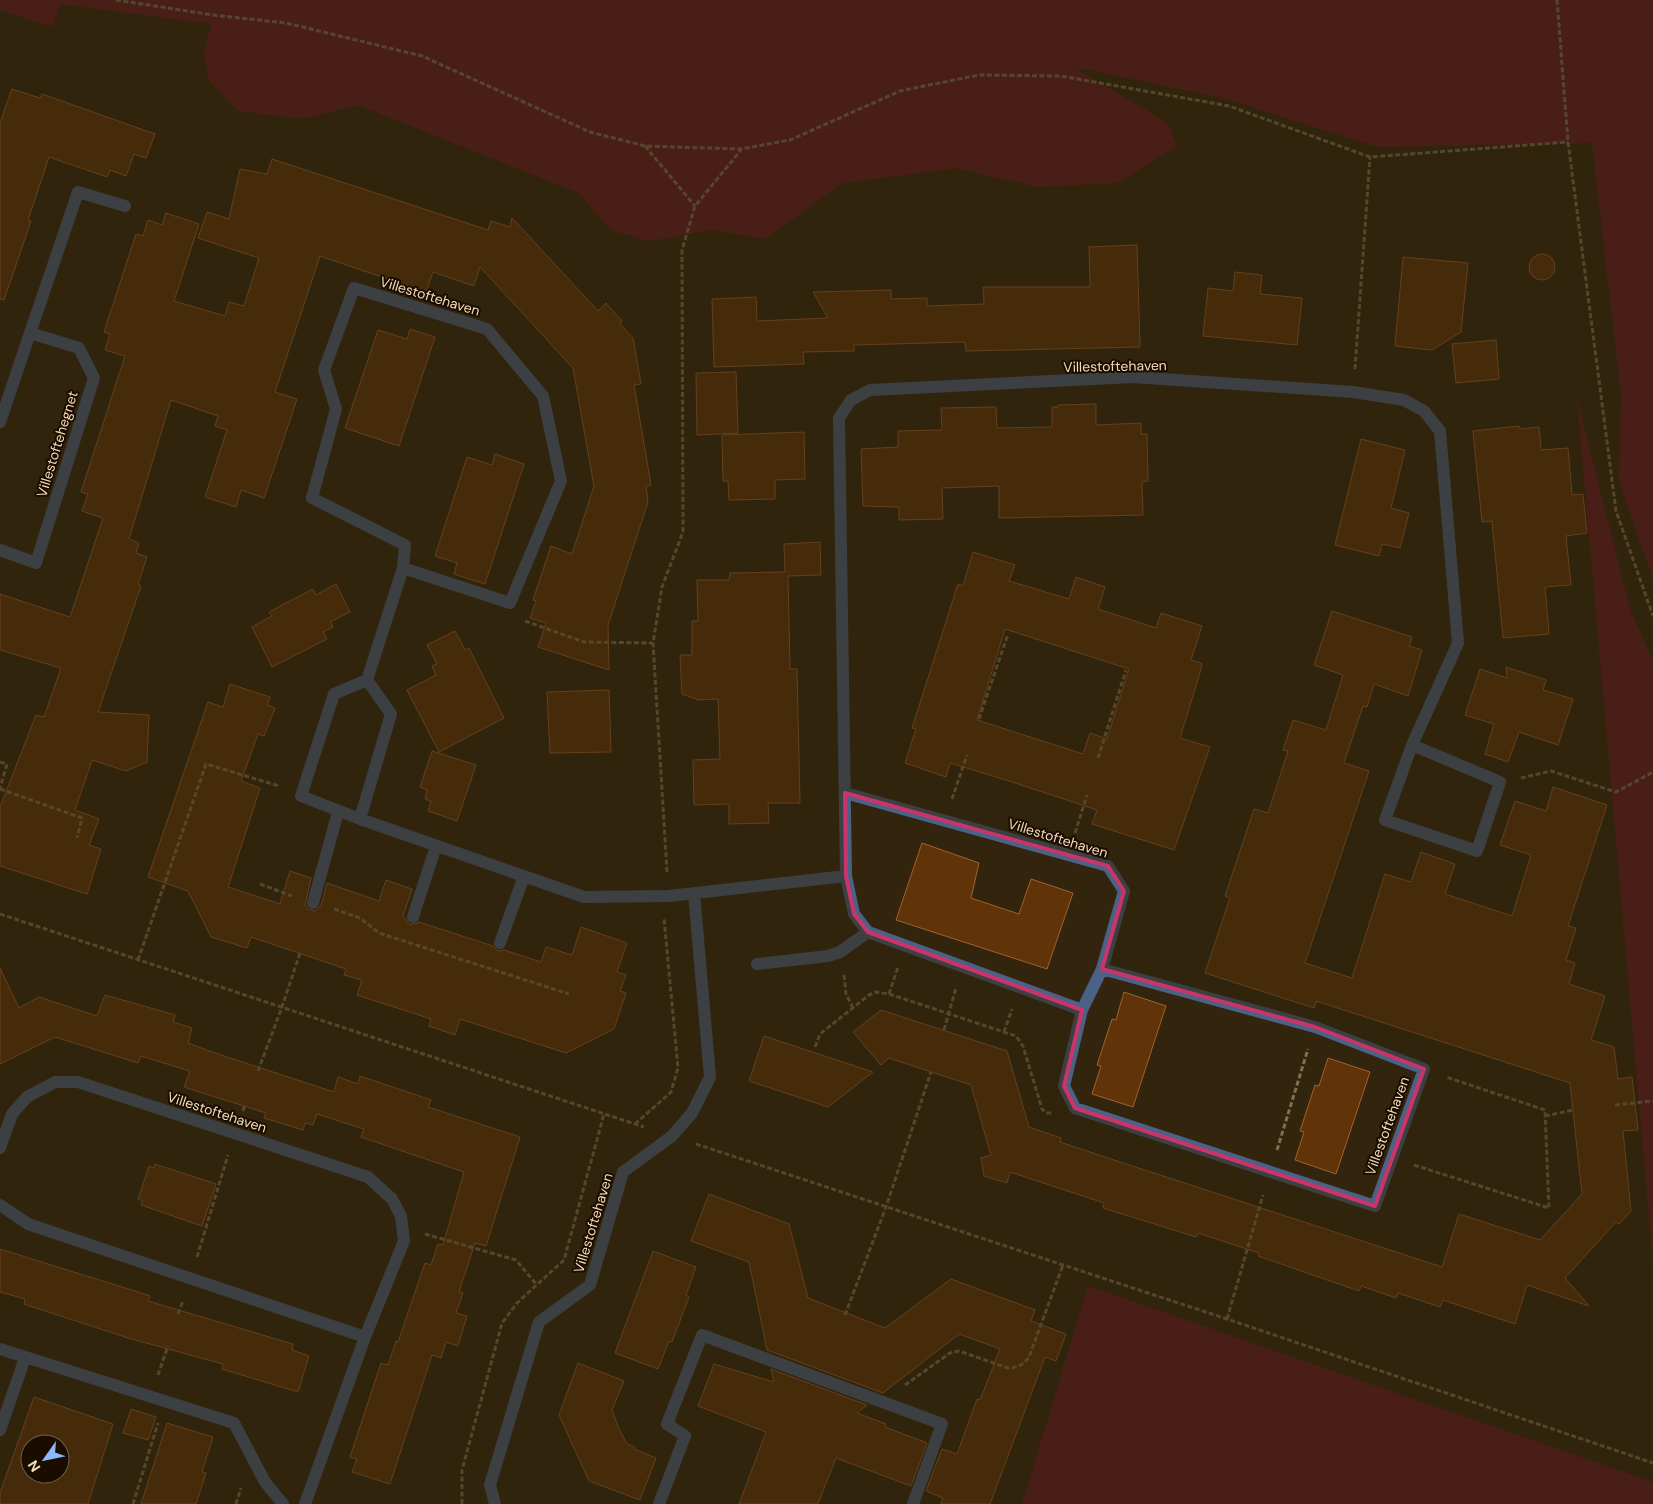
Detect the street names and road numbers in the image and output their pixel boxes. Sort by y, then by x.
street label: Villestoftehaven [378,272,482,320]
street label: Villestoftehaven [1063,356,1167,376]
street label: Villestoftehegnet [32,389,82,499]
street label: Villestoftehaven [1006,814,1110,862]
street label: Villestoftehaven [1361,1074,1413,1178]
street label: Villestoftehaven [165,1087,269,1137]
street label: Villestoftehaven [569,1171,617,1275]

